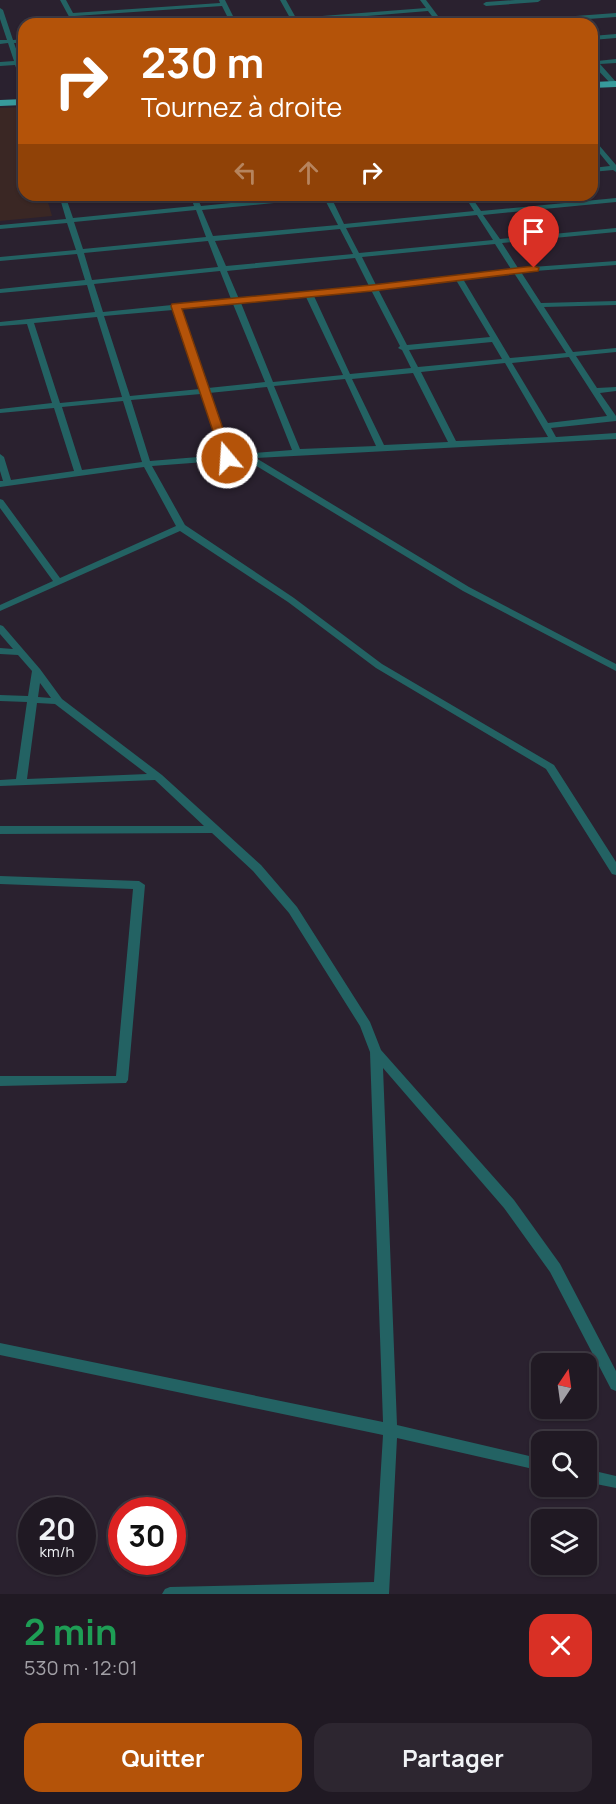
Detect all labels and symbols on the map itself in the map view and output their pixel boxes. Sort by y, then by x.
pin [508,206,559,268]
position arrow [195,426,259,490]
north arrow [531,1353,597,1419]
speed limit sign: 30 [108,1497,186,1575]

